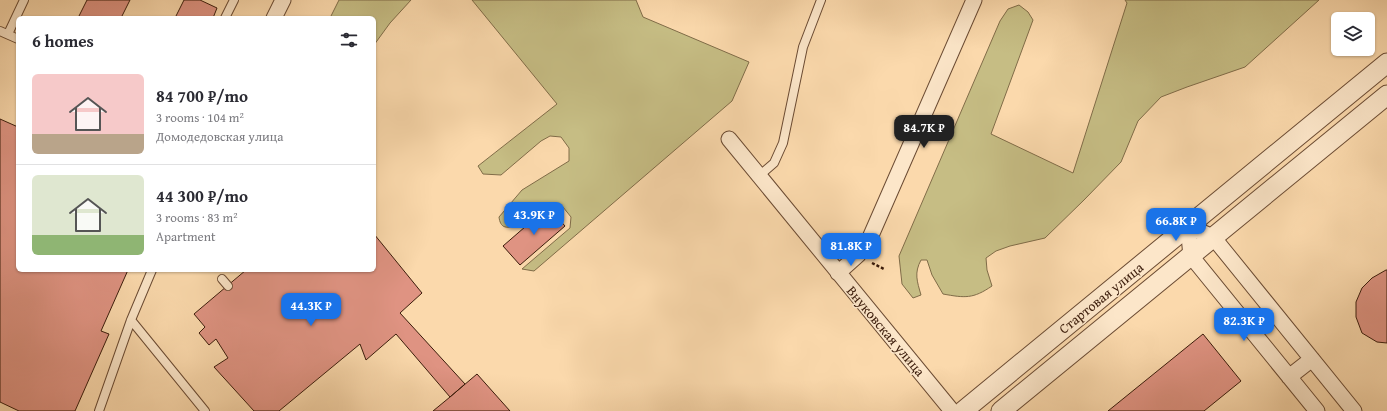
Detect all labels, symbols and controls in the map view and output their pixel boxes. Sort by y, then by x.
map controls [1331,12,1375,56]
button: layers [1331,12,1375,56]
text: 6 homes [32,28,94,53]
icon: filters [338,29,360,51]
text: 84 700 ₽/mo [156,83,248,108]
icon: home [64,90,112,138]
text: 3 rooms · 104 m² [156,108,244,127]
pin: 84.7K ₽ [887,115,961,149]
text: 84.7K ₽ [903,118,945,137]
text: Домодедовская улица [156,127,283,146]
text: 44 300 ₽/mo [156,183,248,208]
icon: home [64,191,112,239]
pin: 43.9K ₽ [497,202,571,236]
text: 43.9K ₽ [513,205,555,224]
text: 3 rooms · 83 m² [156,208,238,227]
pin: 66.8K ₽ [1139,208,1213,242]
text: 66.8K ₽ [1155,211,1197,230]
text: Apartment [156,227,216,246]
pin: 81.8K ₽ [814,233,888,267]
text: 81.8K ₽ [830,236,872,255]
street label: Стартовая улица [1054,257,1148,338]
street label: Внуковская улица [842,281,930,381]
pin: 44.3K ₽ [274,293,348,327]
text: 44.3K ₽ [290,296,332,315]
pin: 82.3K ₽ [1207,308,1281,342]
text: 82.3K ₽ [1223,311,1265,330]

